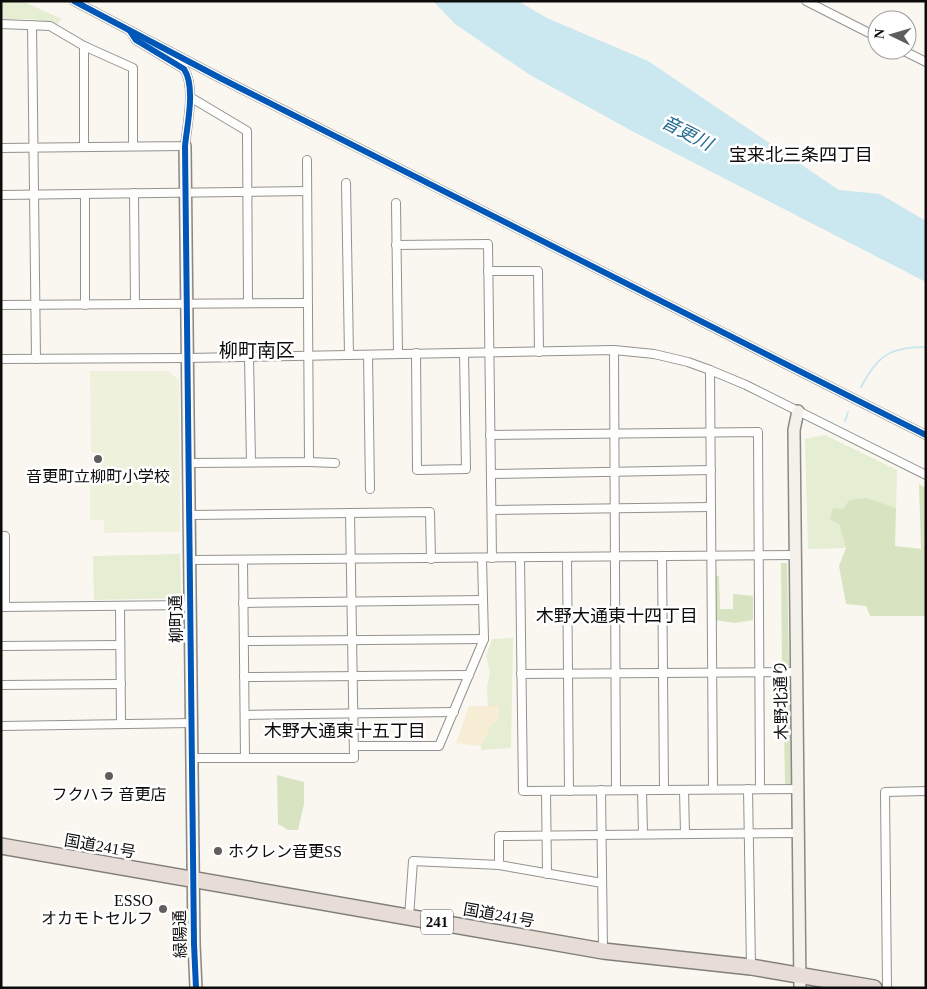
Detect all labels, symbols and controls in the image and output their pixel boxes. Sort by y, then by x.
north arrow [867,10,917,60]
text: N [872,28,887,40]
water label: 音更川 [658,112,717,155]
district label: 宝来北三条四丁目 [729,145,873,165]
district label: 柳町南区 [219,340,295,361]
marker: 音更町立柳町小学校 [92,453,104,465]
place label: 音更町立柳町小学校 [26,468,170,485]
street label: 柳町通 [167,595,185,643]
district label: 木野大通東十四丁目 [536,606,698,626]
street label: 木野北通り [772,660,790,740]
district label: 木野大通東十五丁目 [264,721,426,741]
marker: フクハラ 音更店 [103,770,115,782]
place label: フクハラ 音更店 [51,786,167,803]
street label: 国道241号 [63,831,137,861]
place label: ホクレン音更SS [228,843,342,860]
marker: ホクレン音更SS [212,845,224,857]
place label: ESSO オカモトセルフ [41,892,153,927]
street label: 国道241号 [462,900,536,930]
marker: ESSO オカモトセルフ [157,903,169,915]
street label: 緑陽通 [171,910,189,958]
road number: 241 [421,910,453,934]

